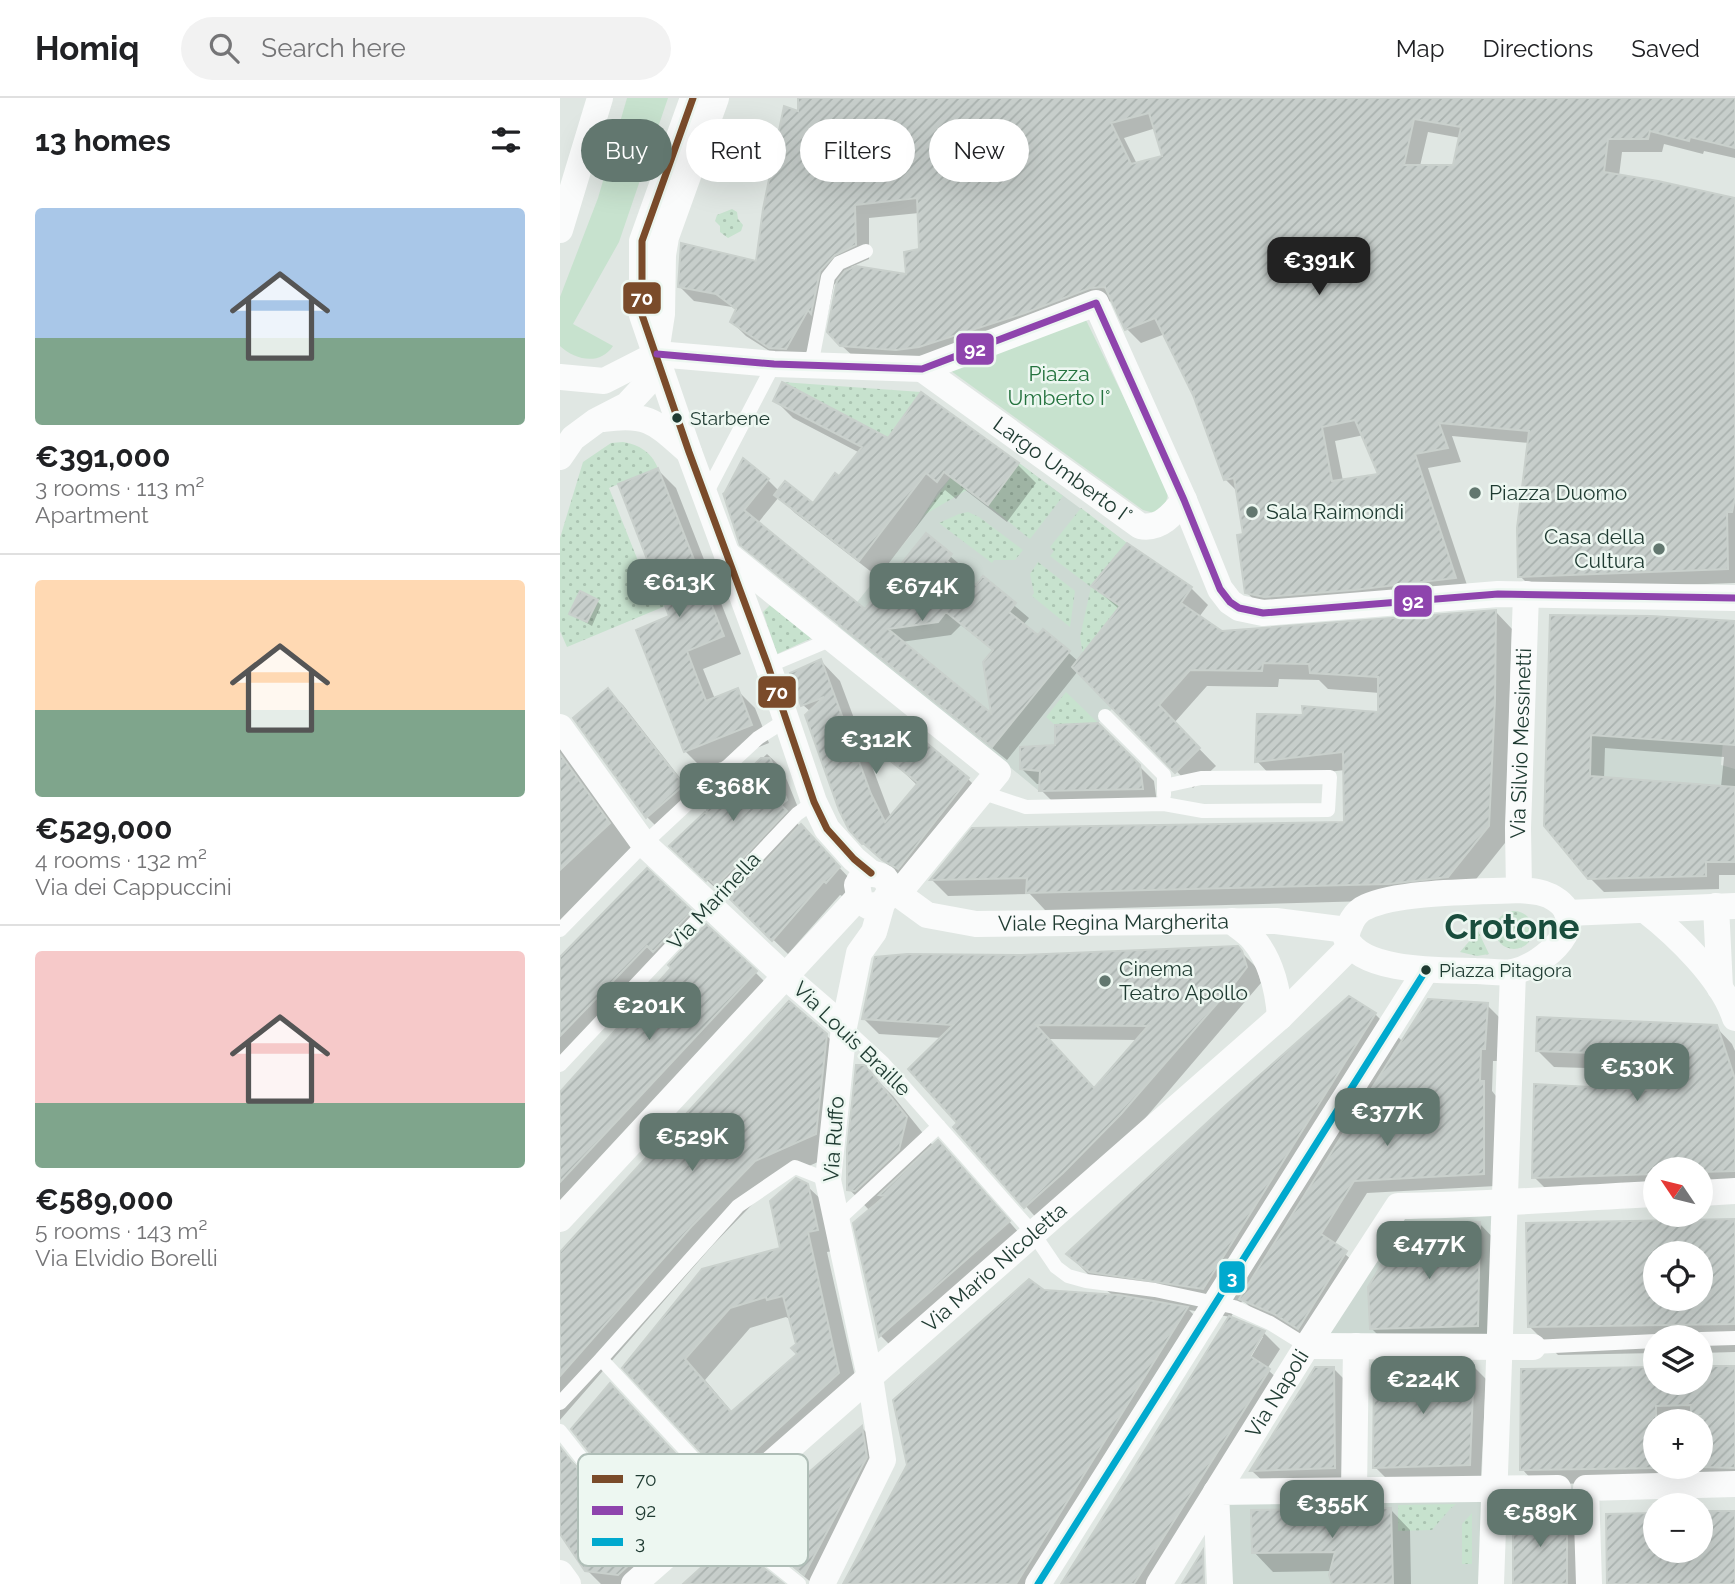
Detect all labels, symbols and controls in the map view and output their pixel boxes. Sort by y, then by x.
search box [181,17,671,80]
text: Homiq [35,29,139,68]
icon: search [205,29,243,67]
text: Search here [261,33,406,63]
text: Map [1396,34,1445,63]
text: Directions [1483,34,1593,63]
text: Saved [1631,34,1700,63]
chip: Buy [581,119,672,182]
chip: Rent [686,119,786,182]
chip: Filters [800,119,915,182]
chip: New [929,119,1029,182]
icon: filters [487,121,525,159]
text: 13 homes [35,123,171,158]
pin: €391K [1270,238,1368,297]
text: €391K [1283,246,1355,273]
icon: home [217,253,343,379]
line badge: 70 [622,281,662,315]
text: 70 [631,287,653,309]
line badge: 92 [955,332,995,366]
text: 92 [964,338,986,360]
park label: Piazza Umberto I° [1007,361,1111,410]
place label: Starbene [690,407,770,429]
marker: Starbene [670,411,684,425]
street label: Largo Umberto I° [988,411,1137,528]
text: €391,000 [35,439,170,474]
text: 3 rooms · 113 m² [35,474,204,501]
place label: Piazza Duomo [1489,480,1627,505]
marker: Piazza Duomo [1467,485,1483,501]
place label: Sala Raimondi [1266,499,1404,524]
text: Apartment [35,501,149,528]
marker: Sala Raimondi [1244,504,1260,520]
place label: Casa della Cultura [1544,524,1645,573]
marker: Casa della Cultura [1651,541,1667,557]
pin: €613K [630,560,728,619]
pin: €674K [873,564,971,623]
text: €613K [643,568,715,595]
text: €674K [886,572,958,599]
line badge: 92 [1393,584,1433,618]
text: 92 [1402,590,1424,612]
icon: home [217,625,343,751]
street label: Via Silvio Messinetti [1505,647,1536,839]
line badge: 70 [757,675,797,709]
text: 70 [766,681,788,703]
pin: €312K [827,716,925,776]
text: €312K [841,725,911,752]
pin: €368K [684,764,782,823]
text: €368K [696,772,770,799]
text: €529,000 [35,811,172,846]
text: 4 rooms · 132 m² [35,846,207,873]
street label: Via Marinella [662,846,765,955]
text: Via dei Cappuccini [35,873,232,900]
district label: Crotone [1445,906,1579,947]
street label: Viale Regina Margherita [998,908,1229,936]
place label: Cinema Teatro Apollo [1119,956,1248,1005]
place label: Piazza Pitagora [1439,959,1572,981]
marker: Piazza Pitagora [1419,963,1433,977]
marker: Cinema Teatro Apollo [1097,973,1113,989]
street label: Via Louis Braille [788,976,916,1101]
pin: €201K [600,982,698,1042]
text: €201K [613,991,685,1018]
icon: home [217,996,343,1122]
pin: €530K [1588,1044,1686,1103]
text: €530K [1600,1052,1674,1079]
pin: €377K [1338,1088,1436,1148]
street label: Via Ruffo [818,1095,849,1183]
text: €377K [1351,1097,1423,1124]
pin: €529K [643,1114,741,1173]
text: €529K [655,1122,729,1149]
north arrow [1643,1157,1713,1227]
map controls [1643,1157,1713,1563]
text: €589,000 [35,1182,174,1217]
street label: Via Mario Nicoletta [917,1197,1072,1337]
text: 5 rooms · 143 m² [35,1217,207,1244]
pin: €477K [1380,1222,1478,1281]
text: €477K [1393,1230,1465,1257]
button: locate [1643,1241,1713,1311]
text: Via Elvidio Borelli [35,1244,218,1271]
line badge: 3 [1218,1260,1246,1294]
text: 3 [1227,1266,1237,1288]
button: layers [1643,1325,1713,1395]
street label: Via Napoli [1240,1345,1314,1442]
pin: €224K [1374,1356,1472,1416]
text: €224K [1387,1365,1459,1392]
button: + [1643,1409,1713,1479]
legend [578,1454,808,1566]
text: 70 [635,1468,657,1490]
pin: €355K [1283,1480,1381,1540]
text: €355K [1296,1489,1368,1516]
pin: €589K [1491,1490,1589,1549]
button: − [1643,1493,1713,1563]
text: €589K [1503,1498,1577,1525]
text: 92 [635,1499,656,1521]
text: 3 [635,1531,645,1553]

